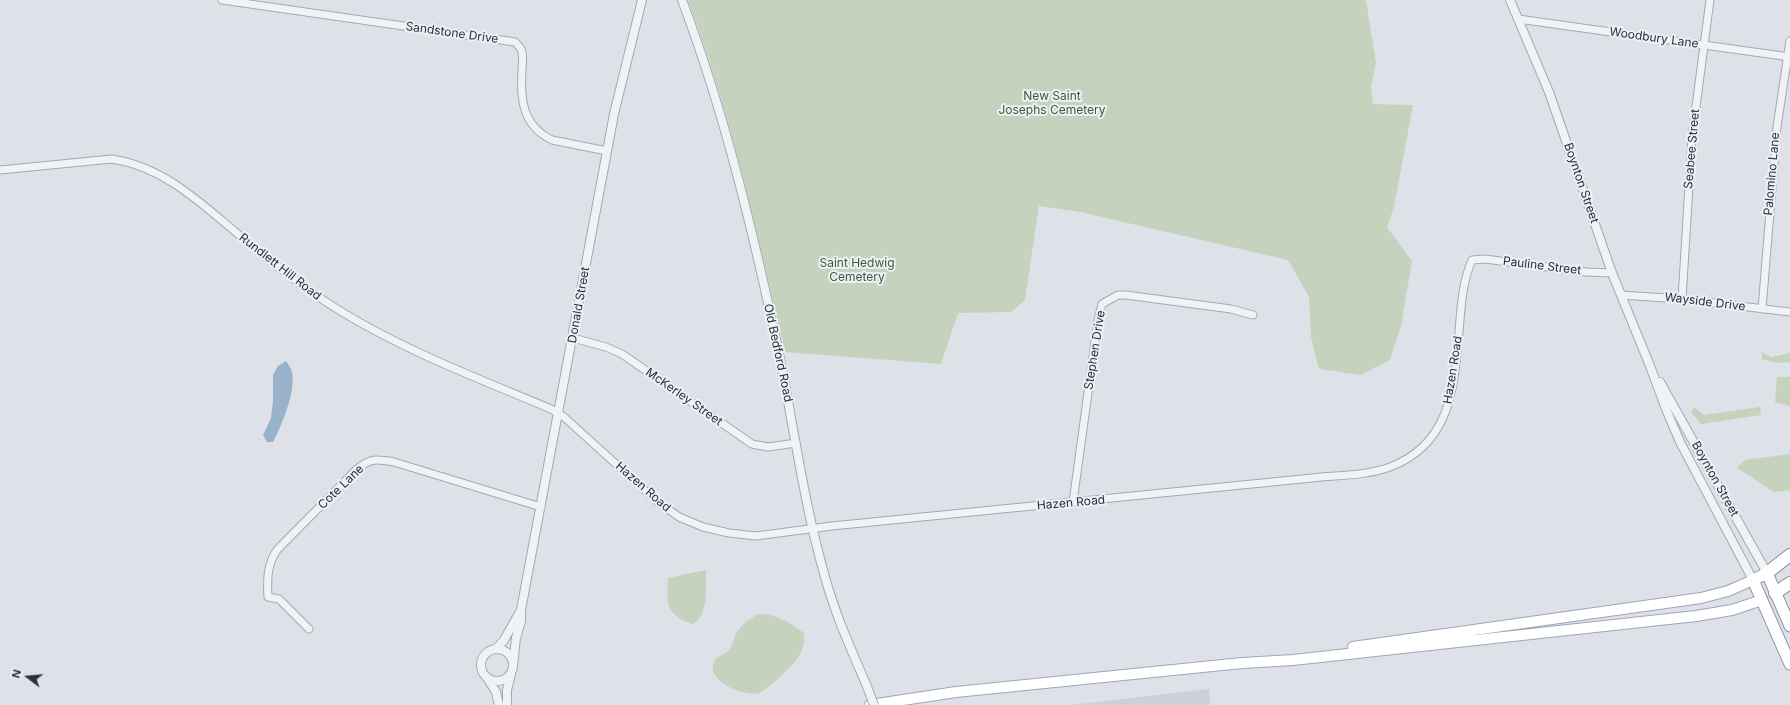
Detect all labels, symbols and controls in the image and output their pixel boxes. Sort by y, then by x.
street label: Sandstone Drive [405,19,499,47]
street label: Woodbury Lane [1609,25,1699,51]
park label: New Saint Josephs Cemetery [998,89,1106,117]
street label: Seabee Street [1681,108,1703,190]
street label: Palomino Lane [1761,132,1783,216]
street label: Boynton Street [1561,141,1601,225]
street label: Rundlett Hill Road [236,231,324,303]
street label: Pauline Street [1502,254,1582,278]
park label: Saint Hedwig Cemetery [819,256,895,284]
street label: Donald Street [565,266,593,344]
street label: Wayside Drive [1664,290,1746,314]
street label: Old Bedford Road [761,302,795,404]
street label: Stephen Drive [1082,309,1108,391]
street label: Hazen Road [1441,335,1465,405]
street label: McKerley Street [643,365,725,429]
street label: Boynton Street [1688,439,1742,519]
street label: Hazen Road [612,459,674,515]
street label: Cote Lane [315,462,367,512]
street label: Hazen Road [1036,493,1106,513]
north arrow [8,657,48,697]
text: N [9,668,24,680]

